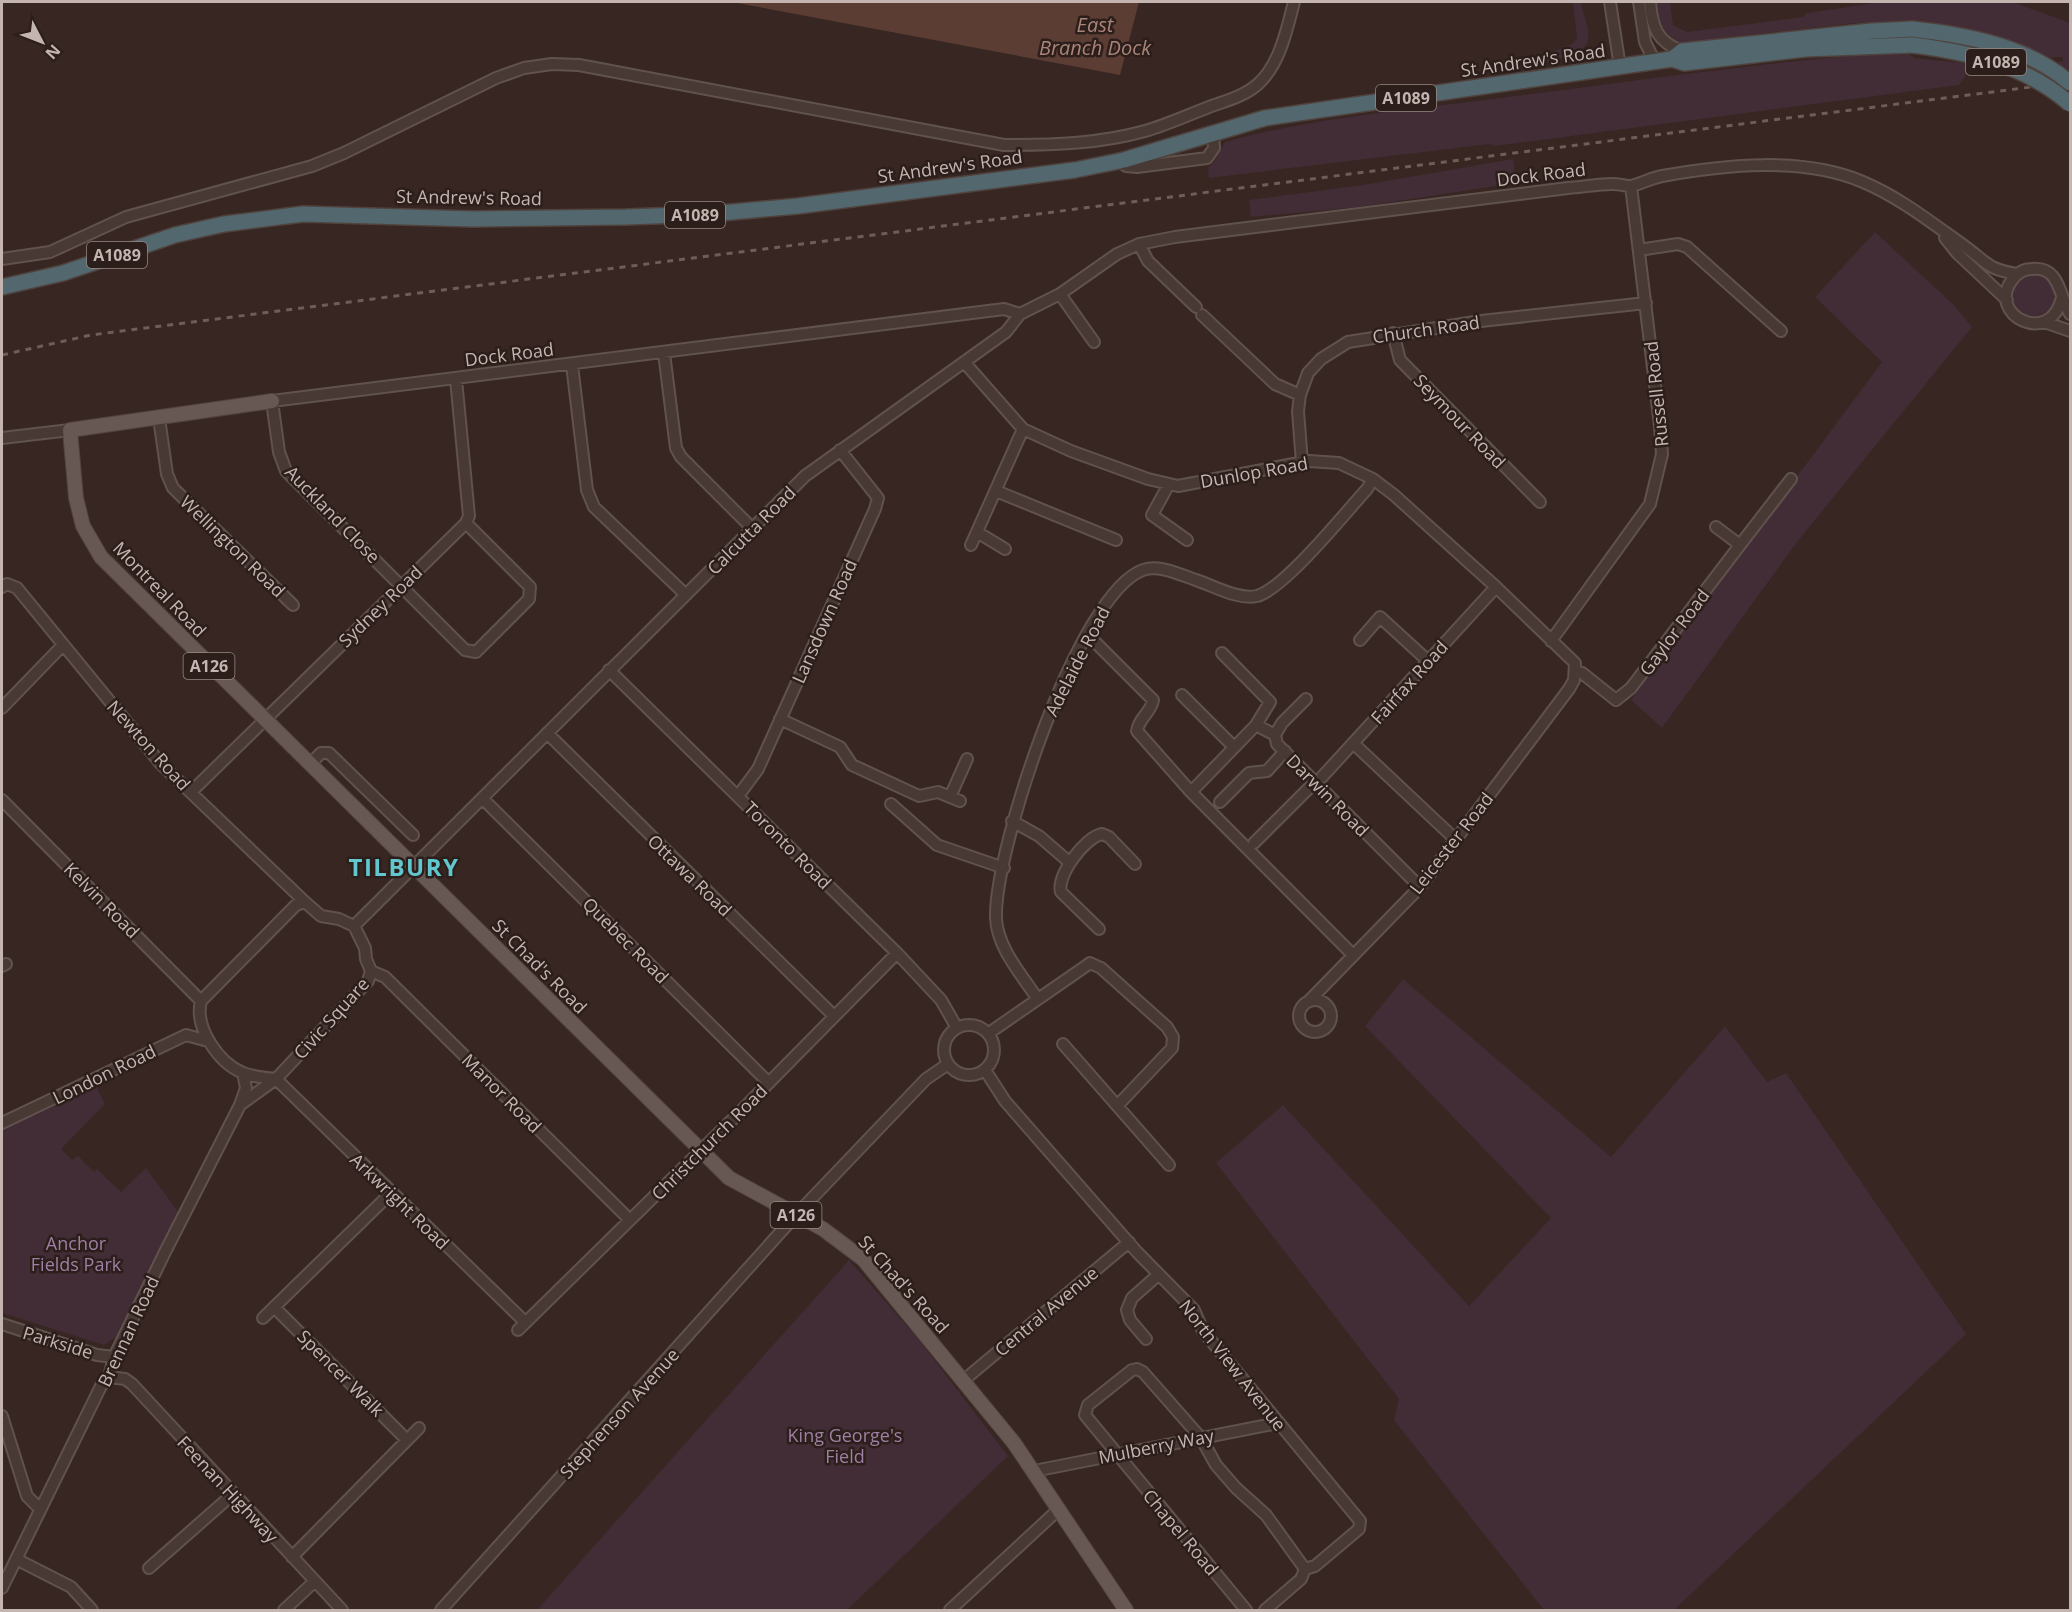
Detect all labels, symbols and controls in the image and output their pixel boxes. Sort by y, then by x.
water label: East Branch Dock [1039,11,1152,61]
north arrow [12,12,72,72]
street label: St Andrew's Road [1459,38,1607,82]
text: N [41,40,66,64]
road number: A1089 [1966,49,2026,75]
road number: A1089 [1376,85,1436,111]
street label: St Andrew's Road [876,144,1024,188]
street label: Dock Road [1495,157,1587,191]
street label: St Andrew's Road [396,184,542,210]
road number: A1089 [665,202,725,228]
road number: A1089 [87,242,147,268]
street label: Church Road [1371,310,1481,348]
street label: Dock Road [463,337,555,371]
street label: Russell Road [1639,340,1673,448]
street label: Seymour Road [1409,369,1511,473]
street label: Dunlop Road [1198,451,1310,493]
street label: Auckland Close [280,460,386,568]
street label: Calcutta Road [701,480,801,580]
street label: Wellington Road [175,490,291,602]
street label: Montreal Road [108,536,212,642]
street label: Lansdown Road [786,555,862,687]
street label: Sydney Road [333,560,427,652]
street label: Gaylor Road [1634,584,1714,680]
street label: Adelaide Road [1039,602,1115,720]
street label: Fairfax Road [1365,635,1453,729]
road number: A126 [184,653,234,679]
street label: Newton Road [102,695,196,795]
street label: Darwin Road [1281,748,1375,842]
street label: Leicester Road [1404,787,1498,899]
street label: Toronto Road [739,796,837,894]
street label: Ottawa Road [643,829,737,921]
district label: TILBURY [349,850,460,883]
street label: Kelvin Road [59,857,145,943]
street label: Quebec Road [578,892,674,988]
street label: St Chad's Road [487,913,593,1019]
street label: Civic Square [288,972,374,1064]
street label: London Road [49,1039,159,1109]
street label: Manor Road [457,1048,547,1138]
street label: Christchurch Road [646,1079,772,1205]
street label: Arkwright Road [345,1148,455,1254]
road number: A126 [770,1202,822,1228]
street label: St Chad's Road [853,1230,955,1338]
park label: Anchor Fields Park [31,1231,122,1276]
street label: Central Avenue [989,1261,1103,1361]
street label: Brennan Road [92,1272,164,1390]
street label: North View Avenue [1174,1294,1292,1436]
street label: Parkside [20,1320,96,1364]
street label: Spencer Walk [292,1324,390,1422]
street label: Stephenson Avenue [554,1343,684,1483]
park label: King George's Field [788,1423,902,1468]
street label: Mulberry Way [1096,1423,1217,1469]
street label: Feenan Highway [172,1430,284,1548]
street label: Chapel Road [1138,1484,1224,1580]

